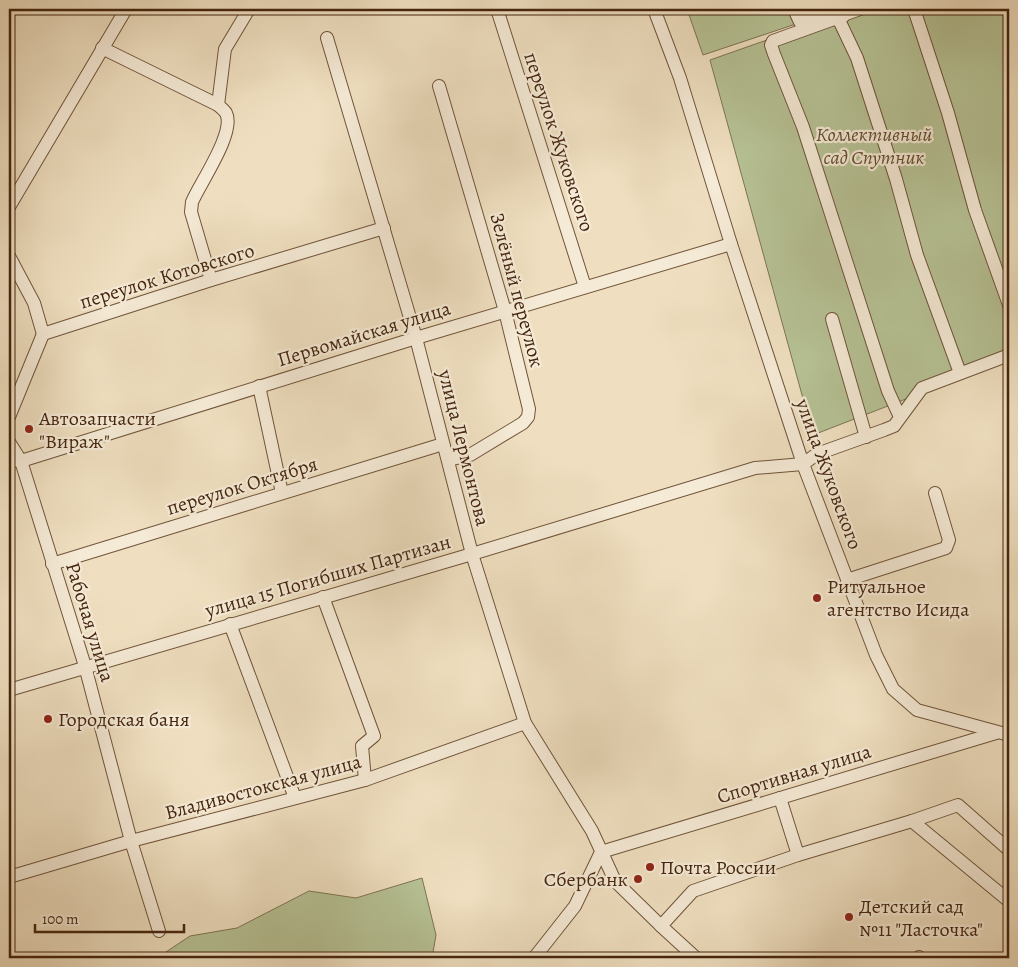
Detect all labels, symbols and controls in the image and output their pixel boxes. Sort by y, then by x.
street label: переулок Жуковского [517,49,601,235]
park label: Коллективный сад Спутник [816,121,932,171]
street label: Зелёный переулок [483,210,551,370]
street label: переулок Котовского [76,237,258,315]
street label: Первомайская улица [274,295,455,373]
street label: улица Лермонтова [431,366,497,530]
street label: улица Жуковского [789,394,869,553]
place label: Автозапчасти "Вираж" [38,405,156,455]
marker: Автозапчасти "Вираж" [23,423,35,435]
street label: переулок Октября [163,450,321,522]
street label: улица 15 Погибших Партизан [201,528,454,624]
street label: Рабочая улица [59,559,121,686]
place label: Ритуальное агентство Исида [827,573,970,623]
marker: Ритуальное агентство Исида [811,592,823,604]
place label: Городская баня [58,706,190,733]
marker: Городская баня [42,713,54,725]
street label: Спортивная улица [714,738,875,810]
street label: Владивостокская улица [162,748,365,826]
place label: Почта России [660,854,776,881]
marker: Почта России [644,861,656,873]
place label: Сбербанк [544,866,628,893]
marker: Сбербанк [632,873,644,885]
place label: Детский сад №11 "Ласточка" [859,893,983,943]
scale bar [35,902,184,934]
text: 100 m [42,909,79,929]
marker: Детский сад №11 "Ласточка" [843,911,855,923]

